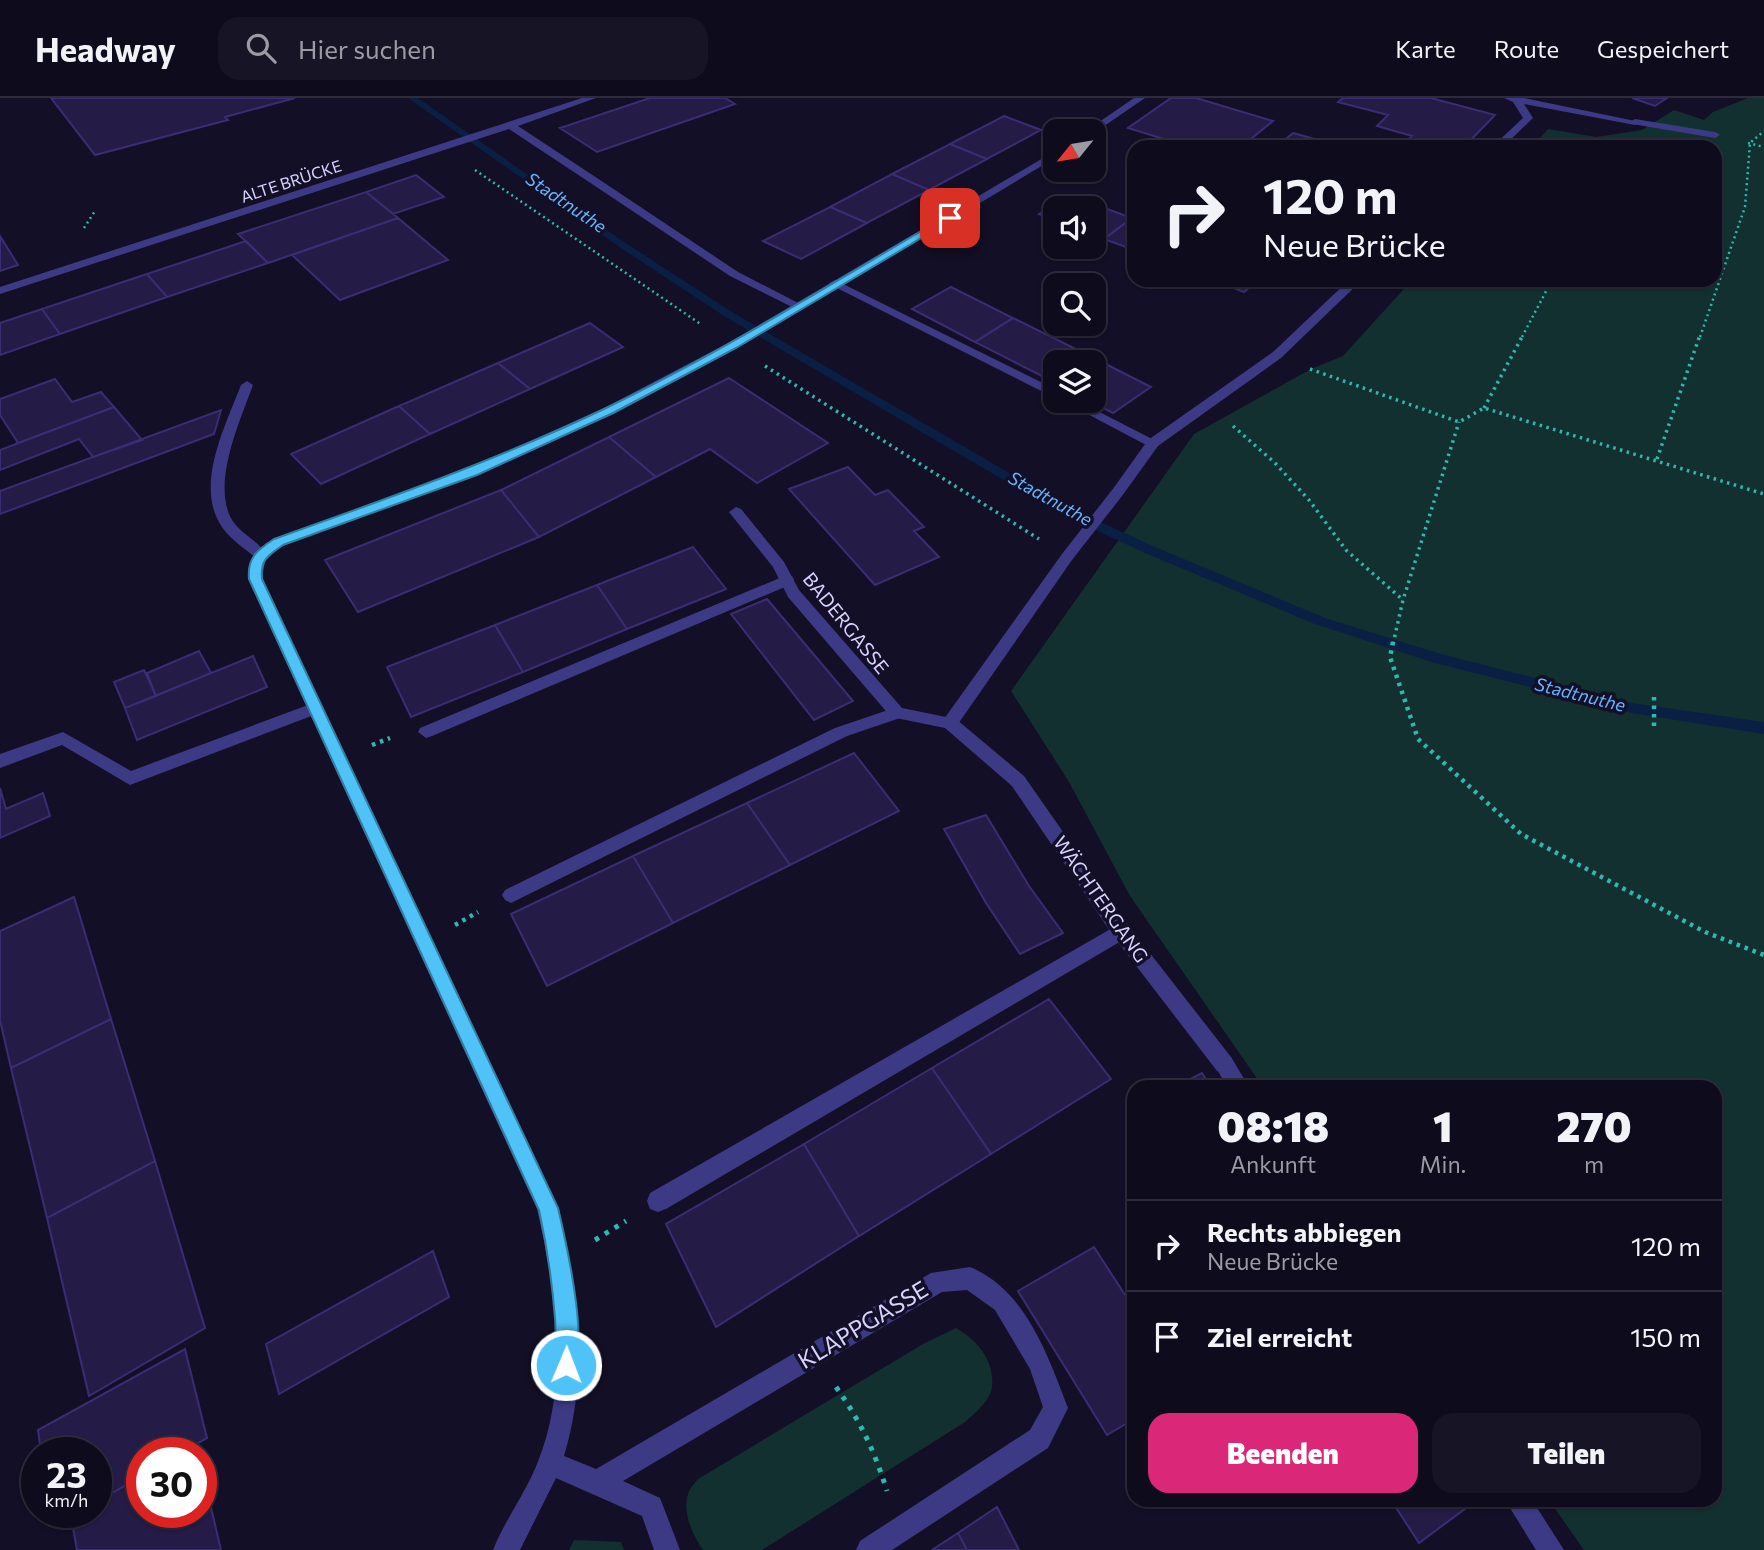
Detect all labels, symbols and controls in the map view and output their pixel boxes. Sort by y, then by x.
search box [218,17,708,80]
text: Headway [35,28,176,69]
icon: search [242,29,280,67]
text: Hier suchen [298,33,436,64]
text: Karte [1395,34,1456,63]
text: Route [1494,34,1559,63]
text: Gespeichert [1597,34,1729,63]
north arrow [1043,119,1106,182]
map controls [1043,119,1106,413]
street label: ALTE BRÜCKE [238,155,344,206]
text: 120 m [1263,164,1397,224]
water label: Stadtnuthe [522,167,611,237]
icon: right [1148,168,1239,259]
pin [920,188,980,248]
button: sound [1043,196,1106,259]
icon: arrive [931,199,969,237]
text: Neue Brücke [1263,224,1446,264]
button: search [1043,273,1106,336]
button: layers [1043,350,1106,413]
water label: Stadtnuthe [1005,466,1097,530]
street label: BADERGASSE [799,567,894,678]
water label: Stadtnuthe [1533,672,1628,716]
street label: WÄCHTERGANG [1049,831,1154,966]
text: 08:18 [1217,1099,1329,1151]
text: 1 [1433,1099,1453,1151]
text: 270 [1556,1099,1632,1151]
text: Ankunft [1230,1150,1316,1178]
text: Min. [1420,1150,1466,1178]
text: m [1584,1150,1604,1178]
text: Rechts abbiegen [1207,1216,1402,1247]
icon: right [1148,1227,1186,1265]
text: 120 m [1631,1230,1701,1261]
text: Neue Brücke [1207,1247,1338,1275]
street label: KLAPPGASSE [792,1274,933,1374]
icon: arrive [1148,1318,1186,1356]
text: Ziel erreicht [1207,1321,1352,1352]
text: 150 m [1630,1321,1701,1352]
position arrow [529,1328,603,1402]
button: Beenden [1148,1413,1418,1493]
button: Teilen [1432,1413,1701,1493]
speed limit sign: 30 [126,1437,217,1528]
text: 23 [46,1452,87,1495]
text: km/h [45,1489,88,1511]

